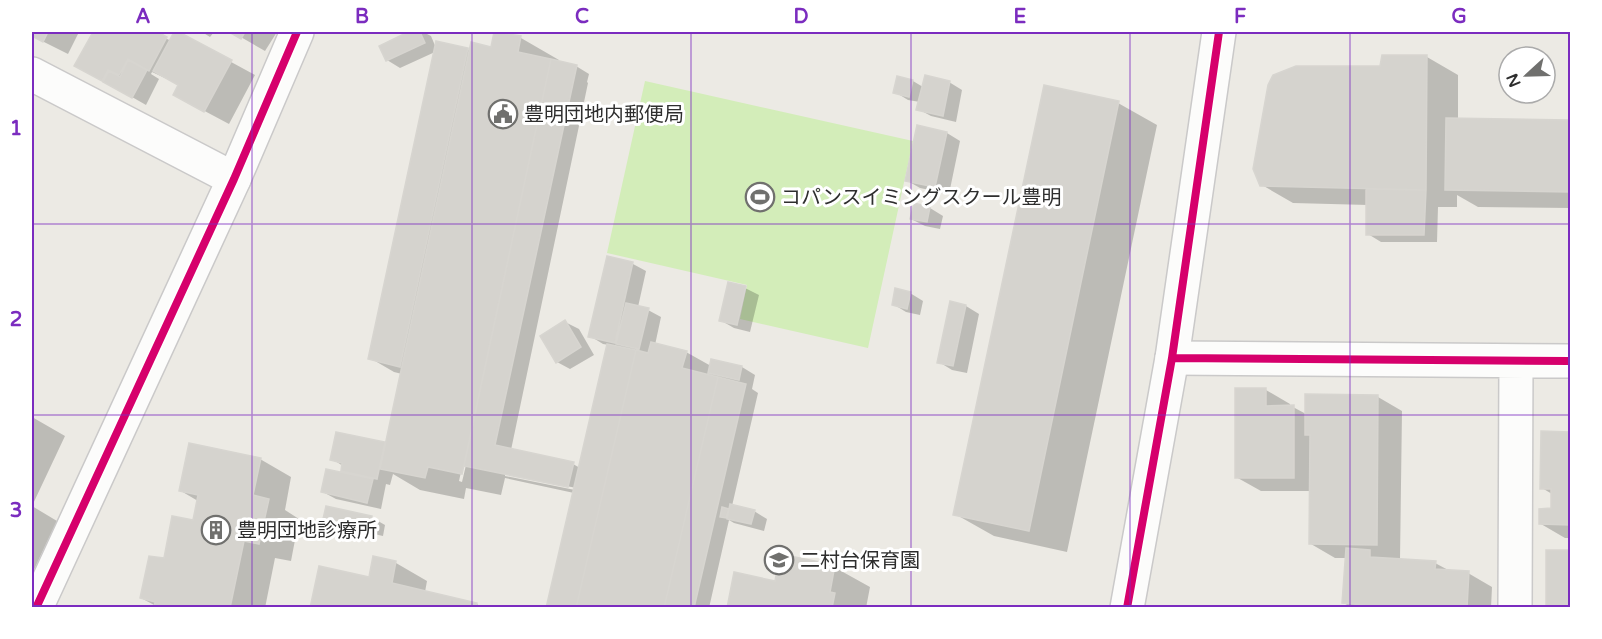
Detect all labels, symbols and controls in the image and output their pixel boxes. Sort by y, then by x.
text: A [136,5,151,29]
text: B [355,5,369,29]
text: C [575,5,589,29]
text: D [793,5,809,29]
text: E [1014,5,1027,29]
text: F [1234,5,1246,29]
text: G [1451,5,1467,29]
north arrow [1497,45,1557,105]
text: N [1502,71,1526,90]
public building icon: 豊明団地内郵便局 [487,98,519,130]
place label: 豊明団地内郵便局 [524,103,684,127]
text: 1 [10,117,22,141]
sports icon: コパンスイミングスクール豊明 [744,181,776,213]
place label: コパンスイミングスクール豊明 [781,186,1062,210]
text: 2 [10,308,22,332]
text: 3 [10,499,22,523]
building icon: 豊明団地診療所 [200,514,232,546]
place label: 豊明団地診療所 [237,519,377,543]
school or university icon: 二村台保育園 [763,544,795,576]
place label: 二村台保育園 [800,549,920,573]

